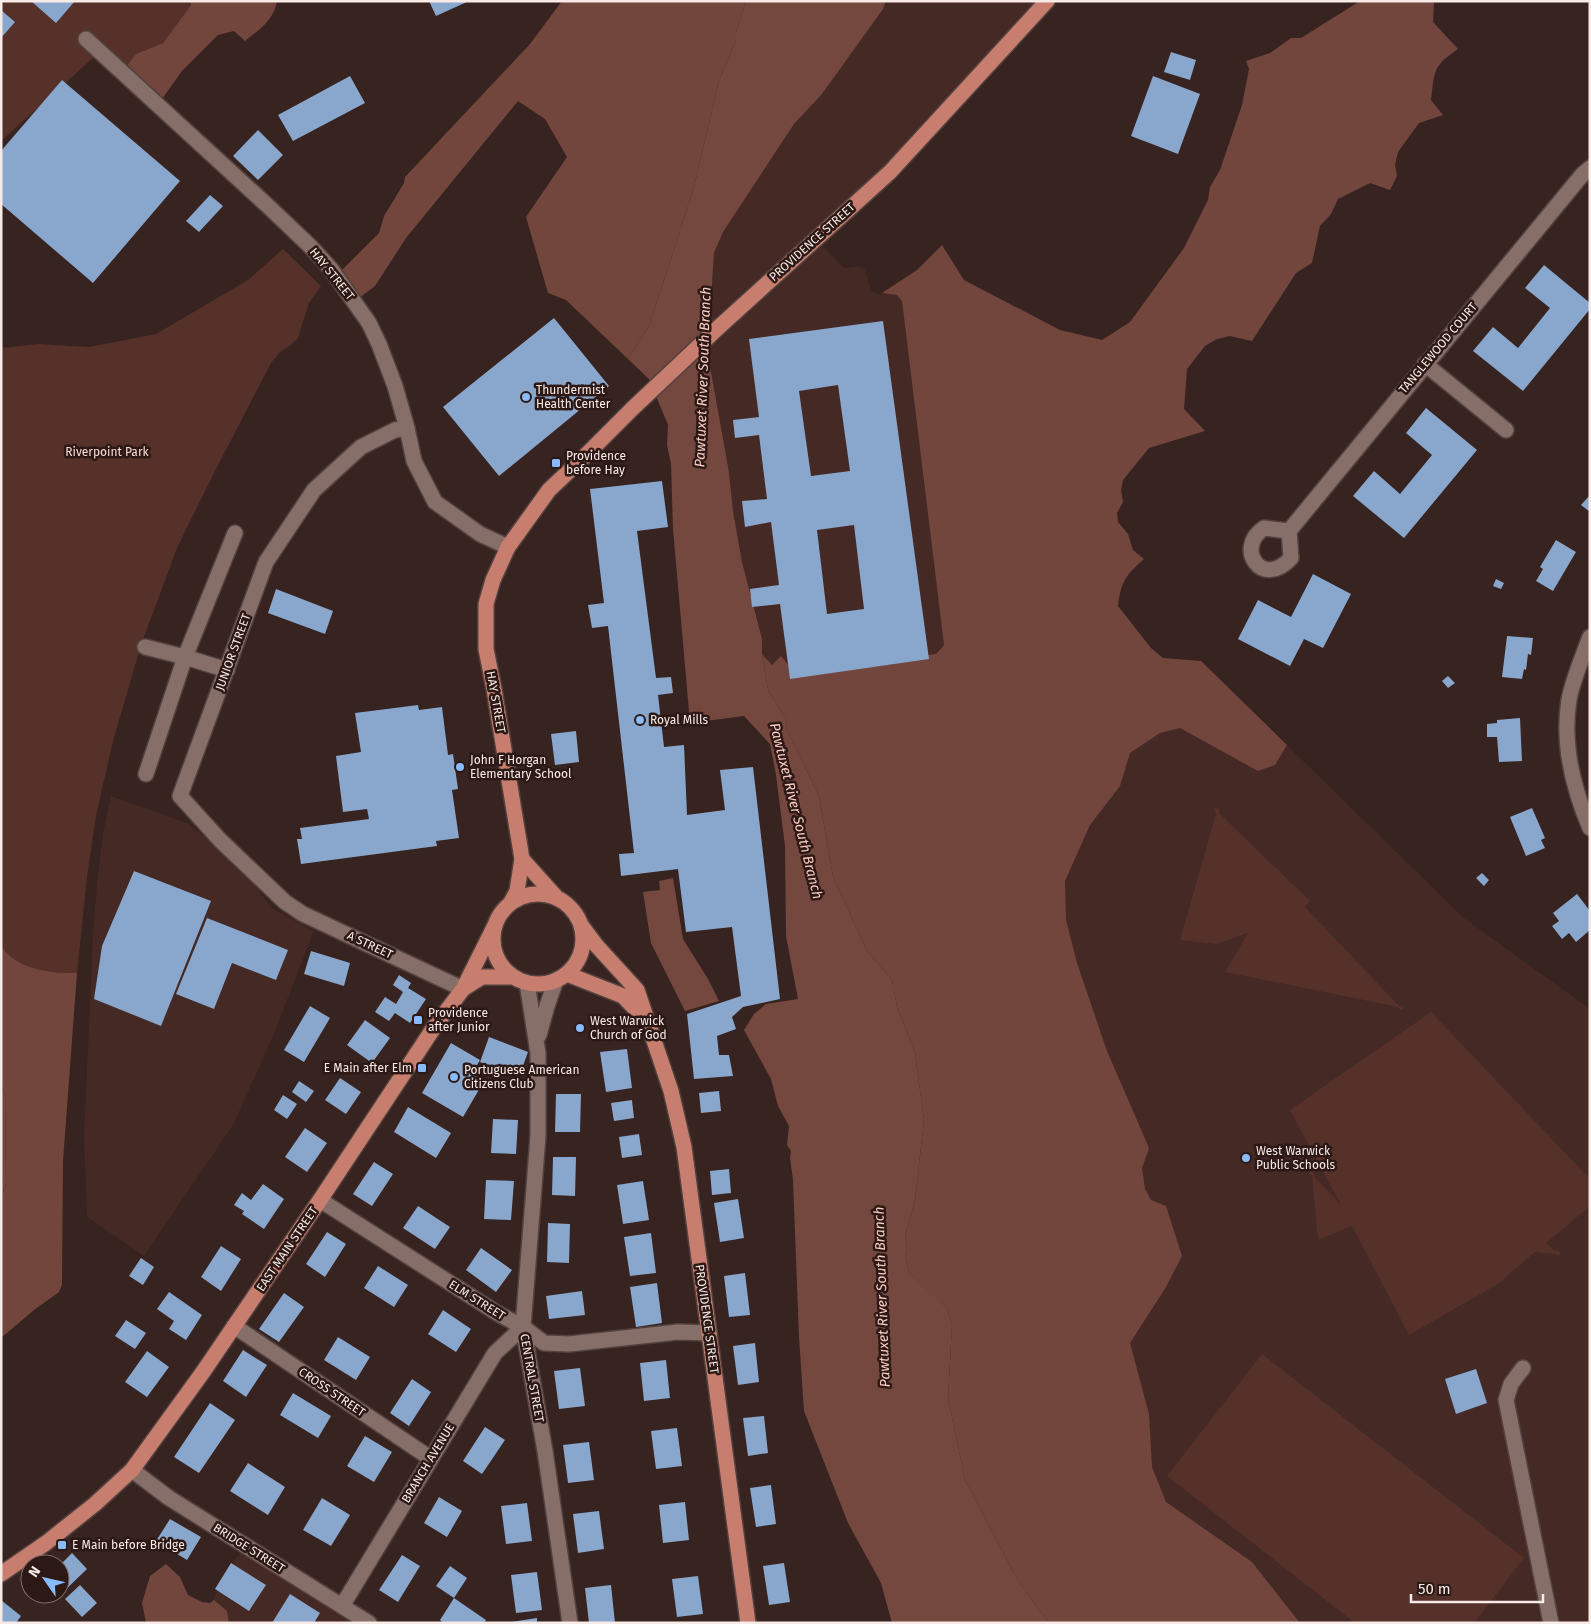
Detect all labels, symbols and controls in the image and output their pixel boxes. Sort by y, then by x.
street label: PROVIDENCE STREET [766,199,858,284]
street label: HAY STREET [307,245,358,304]
water label: Pawtuxet River South Branch [691,286,715,468]
street label: TANGLEWOOD COURT [1396,299,1481,396]
place label: Thundermist Health Center [536,383,611,411]
marker: Thundermist Health Center [520,391,532,403]
park label: Riverpoint Park [65,445,150,459]
place label: Providence before Hay [566,449,626,477]
marker: Providence before Hay [550,457,562,469]
street label: JUNIOR STREET [213,611,254,692]
street label: HAY STREET [484,670,509,735]
place label: Royal Mills [650,713,709,727]
marker: Royal Mills [634,714,646,726]
water label: Pawtuxet River South Branch [766,721,826,901]
place label: John F Horgan Elementary School [470,753,572,781]
marker: John F Horgan Elementary School [454,761,466,773]
street label: A STREET [345,928,396,962]
place label: Providence after Junior [428,1006,490,1034]
marker: Providence after Junior [412,1014,424,1026]
place label: West Warwick Church of God [590,1014,667,1042]
marker: West Warwick Church of God [574,1022,586,1034]
place label: E Main after Elm [324,1061,412,1075]
marker: E Main after Elm [416,1062,428,1074]
place label: Portuguese American Citizens Club [464,1063,579,1091]
marker: Portuguese American Citizens Club [448,1071,460,1083]
place label: West Warwick Public Schools [1256,1144,1335,1172]
marker: West Warwick Public Schools [1240,1152,1252,1164]
street label: EAST MAIN STREET [254,1203,321,1294]
water label: Pawtuxet River South Branch [870,1206,894,1388]
street label: PROVIDENCE STREET [692,1264,722,1375]
street label: ELM STREET [446,1277,508,1323]
street label: CENTRAL STREET [517,1333,547,1424]
street label: CROSS STREET [296,1365,369,1420]
street label: BRANCH AVENUE [399,1421,457,1505]
street label: BRIDGE STREET [211,1520,288,1576]
place label: E Main before Bridge [72,1538,185,1552]
marker: E Main before Bridge [56,1539,68,1551]
north arrow [20,1554,70,1604]
text: N [25,1563,44,1581]
scale bar [1411,1572,1544,1604]
text: 50 m [1418,1580,1451,1598]

